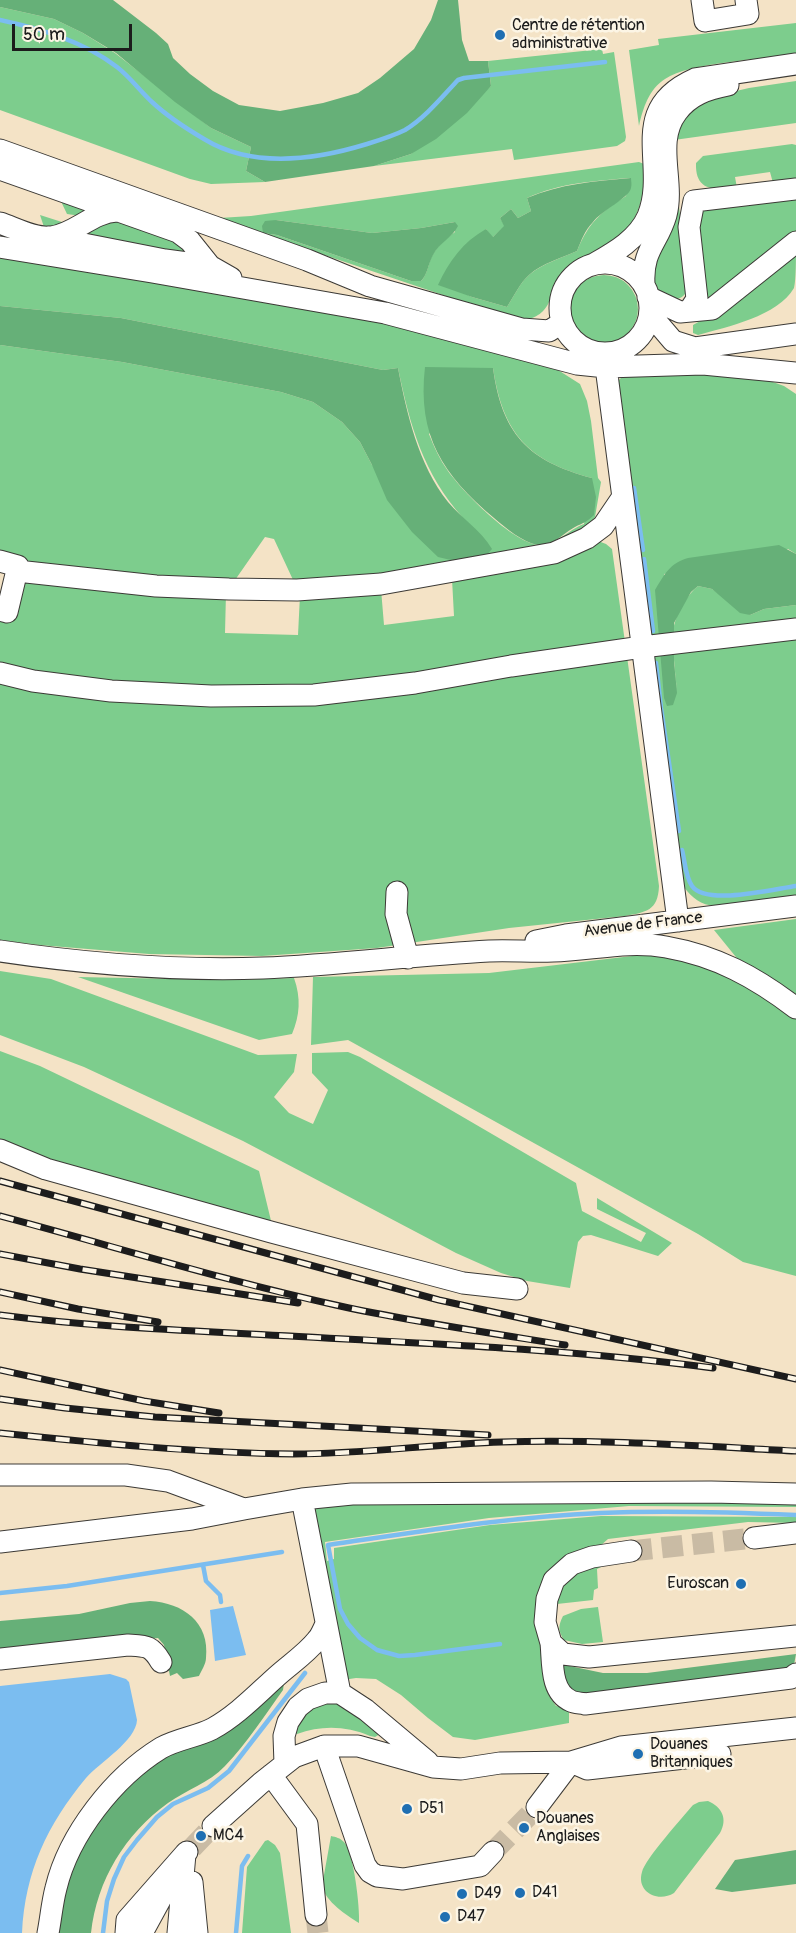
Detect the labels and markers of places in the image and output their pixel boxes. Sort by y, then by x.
place label: Centre de rétention administrative [512,16,645,54]
marker: Centre de rétention administrative [493,28,507,42]
place label: Euroscan [667,1574,729,1594]
marker: Euroscan [734,1577,748,1591]
place label: Douanes Britanniques [650,1735,733,1773]
marker: Douanes Britanniques [631,1747,645,1761]
place label: D51 [419,1799,444,1819]
marker: D51 [400,1802,414,1816]
place label: Douanes Anglaises [536,1809,600,1847]
marker: Douanes Anglaises [517,1821,531,1835]
place label: MC4 [213,1826,244,1846]
marker: MC4 [194,1829,208,1843]
place label: D41 [532,1883,558,1903]
place label: D49 [474,1884,502,1904]
marker: D41 [513,1886,527,1900]
marker: D49 [455,1887,469,1901]
place label: D47 [457,1907,485,1927]
marker: D47 [438,1910,452,1924]

